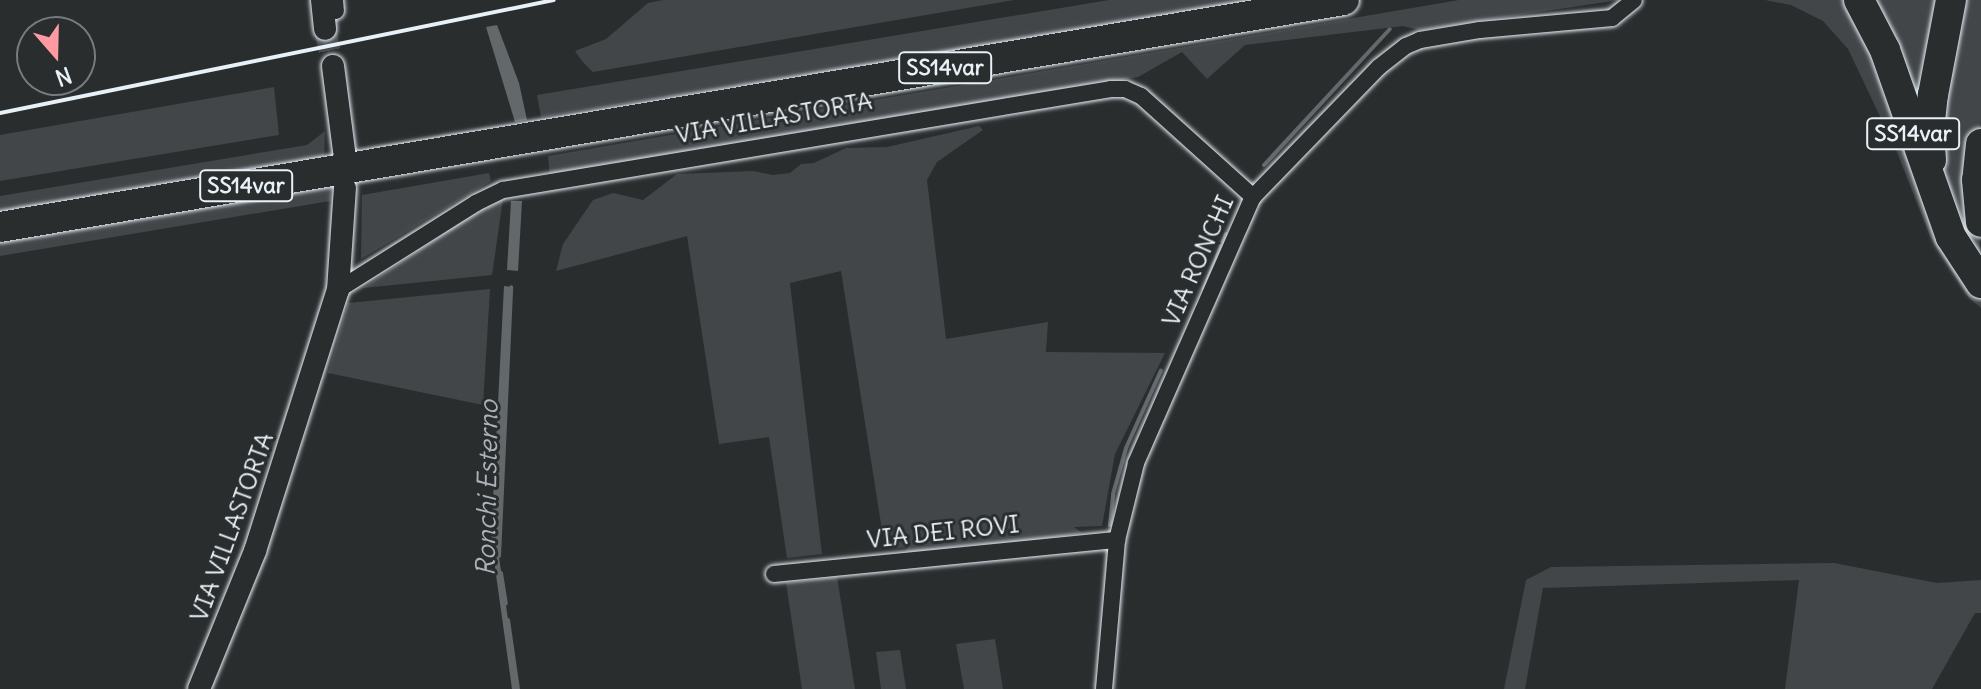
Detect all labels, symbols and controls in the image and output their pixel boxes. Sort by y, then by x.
north arrow [16,16,96,96]
road number: SS14var [897,50,993,86]
text: N [52,61,75,92]
street label: VIA VILLASTORTA [673,87,875,149]
road number: SS14var [1865,116,1961,152]
road number: SS14var [198,168,294,204]
street label: VIA RONCHI [1156,191,1240,331]
water label: Ronchi Esterno [470,400,504,576]
street label: VIA VILLASTORTA [184,429,280,625]
street label: VIA DEI ROVI [865,510,1021,554]

